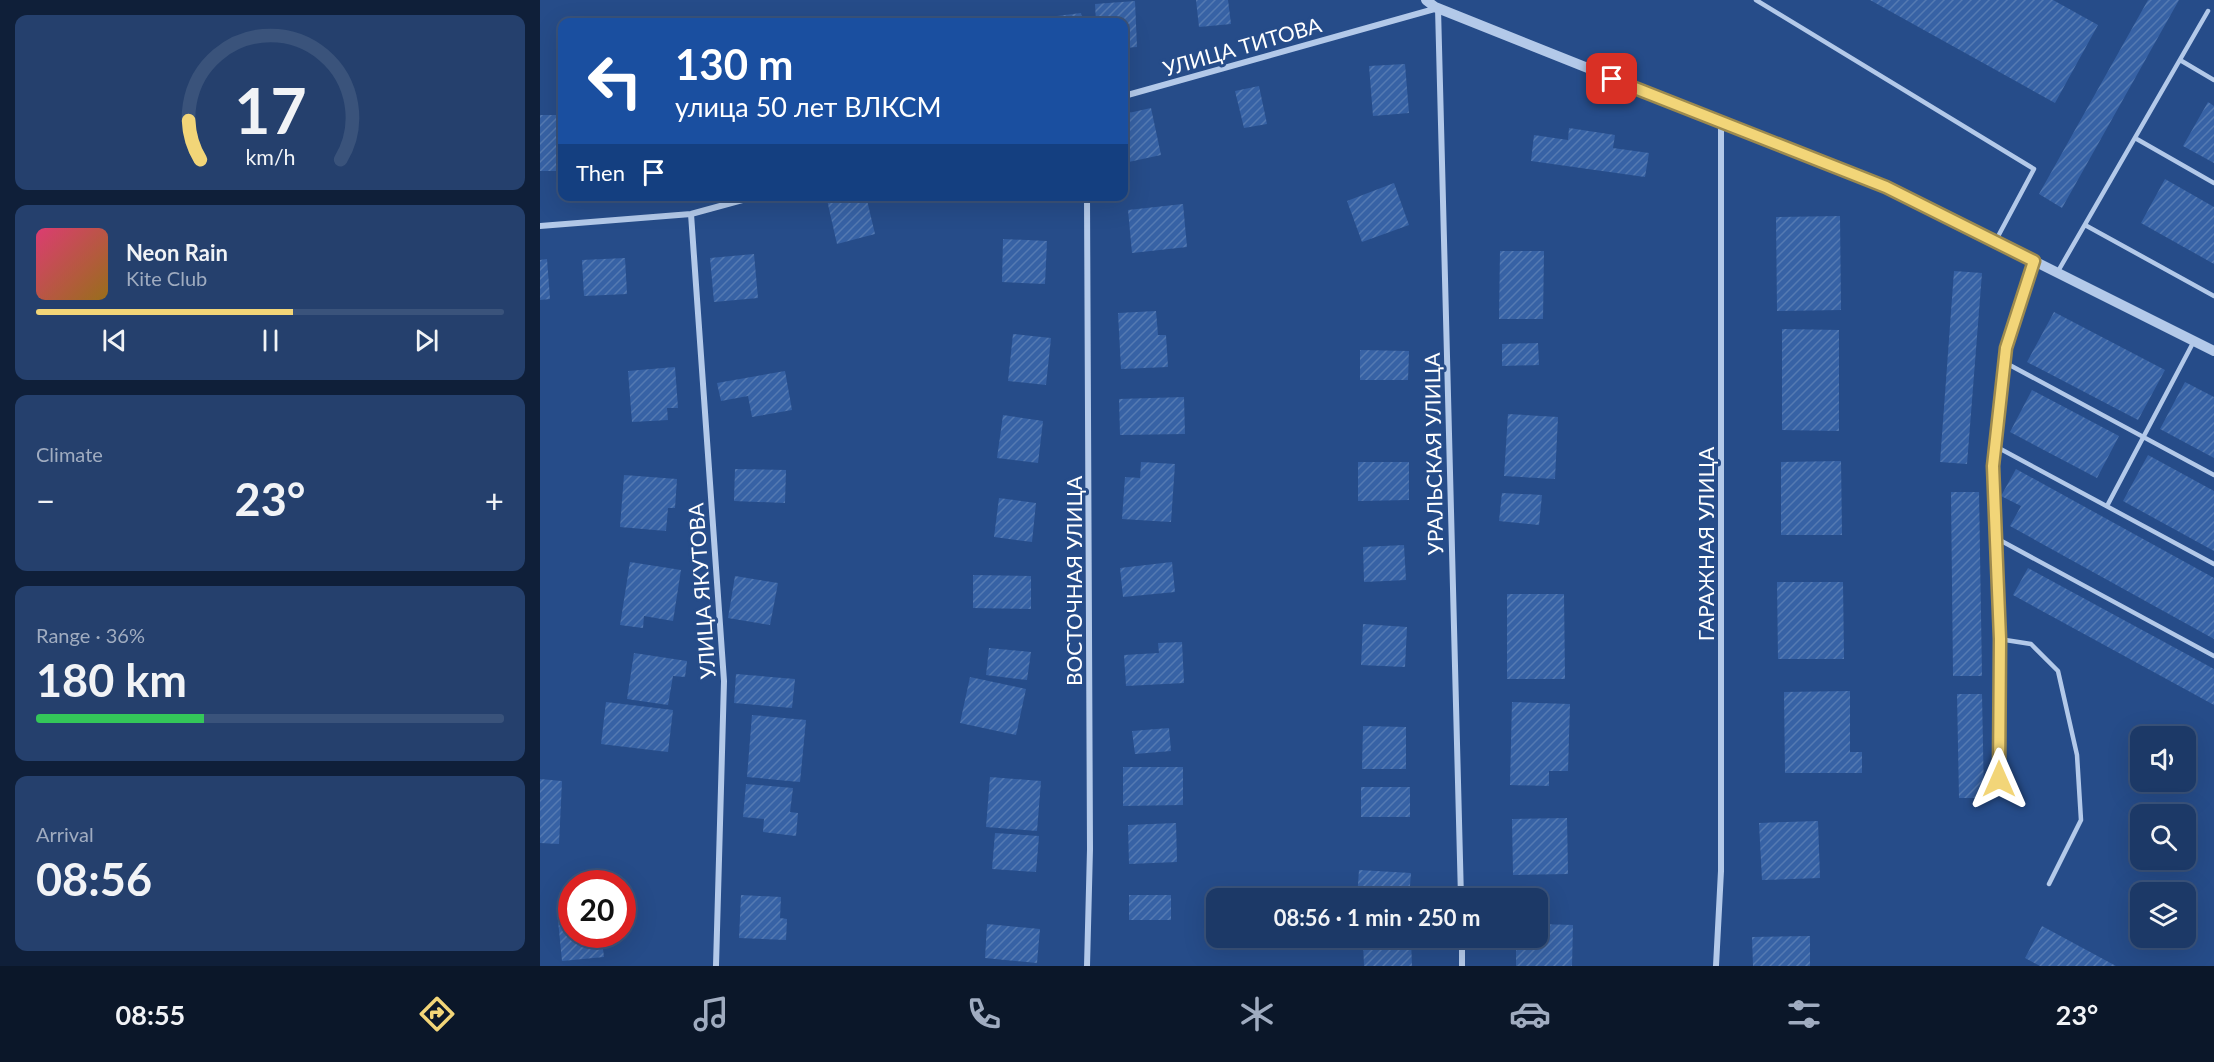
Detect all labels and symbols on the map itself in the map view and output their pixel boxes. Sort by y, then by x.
street label: УЛИЦА ТИТОВА [1160,11,1325,81]
pin [1586,53,1637,104]
street label: УРАЛЬСКАЯ УЛИЦА [1419,352,1447,555]
street label: ГАРАЖНАЯ УЛИЦА [1693,446,1718,641]
street label: ВОСТОЧНАЯ УЛИЦА [1061,475,1086,686]
street label: УЛИЦА ЯКУТОВА [682,501,720,680]
position arrow [1967,747,2031,811]
speed limit sign: 20 [558,870,636,948]

